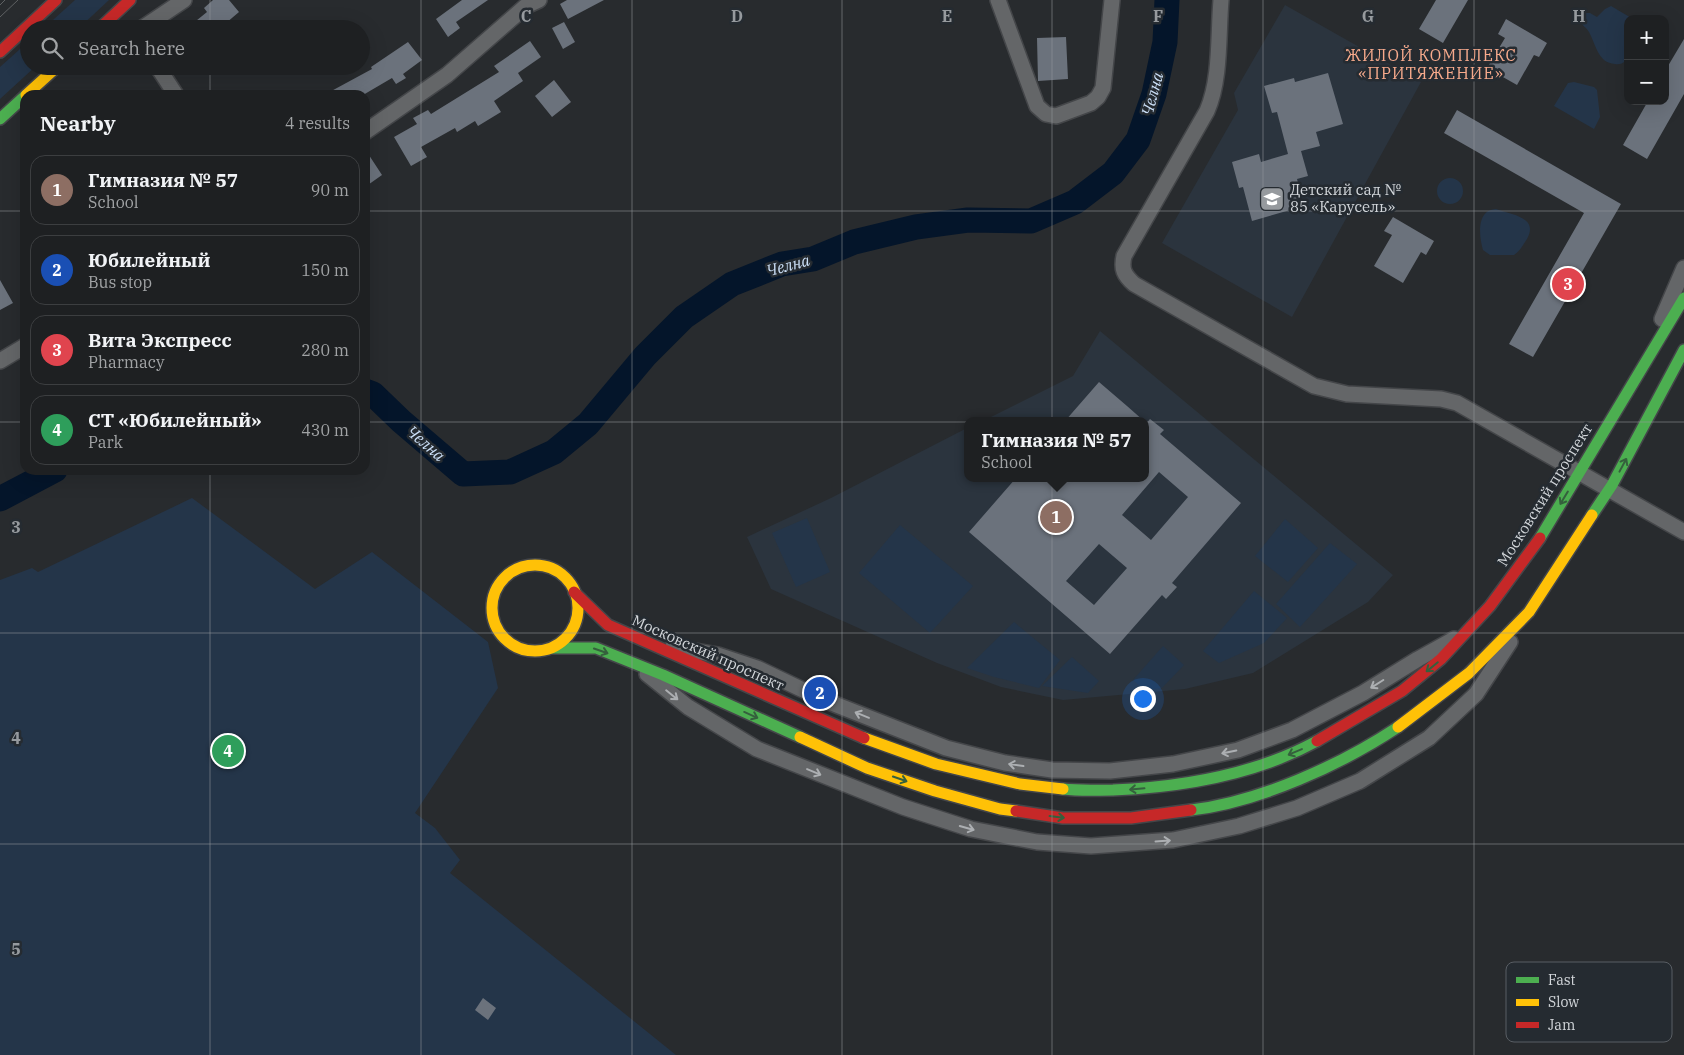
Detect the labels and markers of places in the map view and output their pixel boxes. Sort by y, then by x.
place label: Детский сад № 85 «Карусель» [1290,180,1401,216]
school or university icon: Детский сад № 85 «Карусель» [1259,186,1285,212]
pin: 3 [1552,265,1584,303]
pin: 1 [1040,498,1072,536]
pin: 2 [804,674,836,712]
pin: 4 [212,732,244,770]

